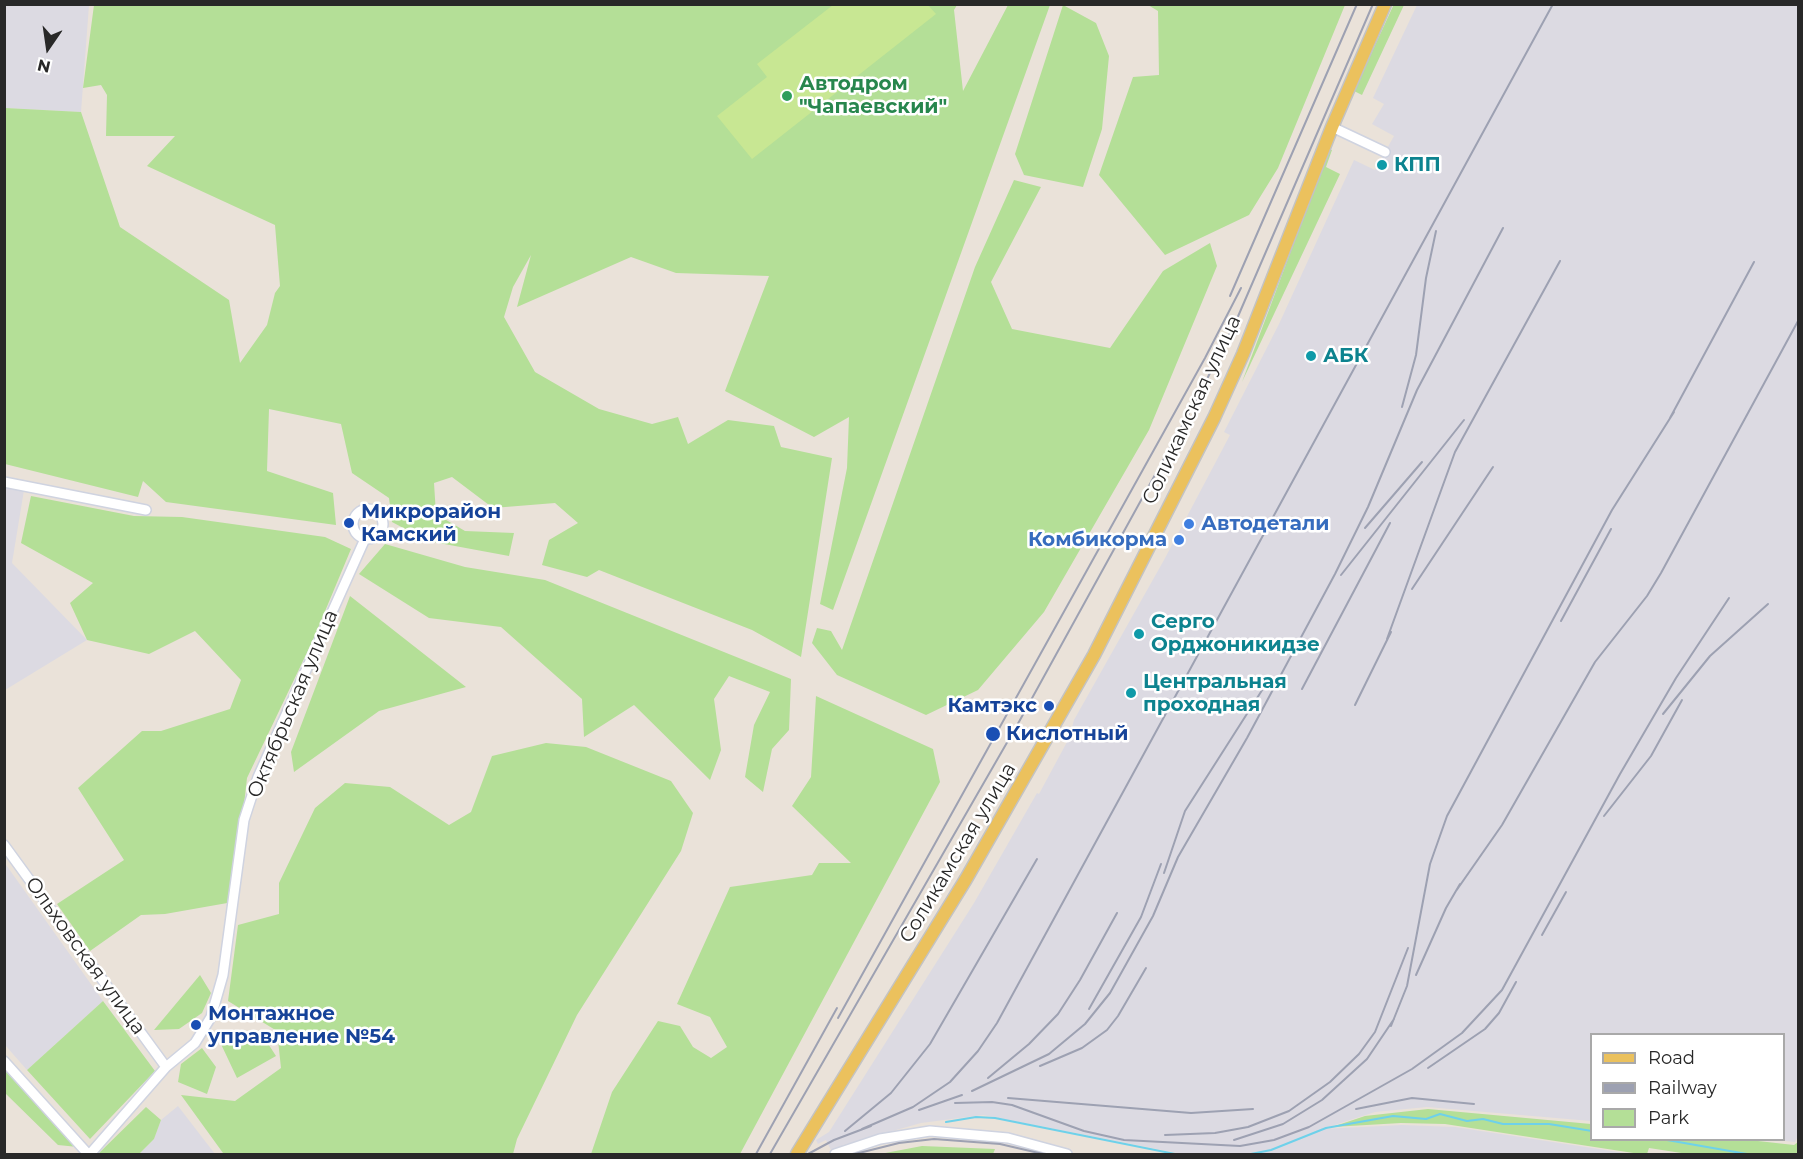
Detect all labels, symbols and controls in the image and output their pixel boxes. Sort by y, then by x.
north arrow [18,18,78,78]
text: N [35,55,52,77]
place label: Автодром "Чапаевский" [799,72,947,119]
marker: Автодром "Чапаевский" [780,89,794,103]
place label: КПП [1394,153,1441,177]
marker: КПП [1375,158,1389,172]
street label: Соликамская улица [1138,312,1246,508]
place label: АБК [1323,344,1368,368]
marker: АБК [1304,349,1318,363]
place label: Микрорайон Камский [361,500,501,547]
place label: Автодетали [1201,512,1329,536]
marker: Микрорайон Камский [342,516,356,530]
marker: Автодетали [1182,517,1196,531]
place label: Комбикорма [1028,528,1167,552]
marker: Комбикорма [1172,533,1186,547]
street label: Октябрьская улица [242,606,344,802]
place label: Серго Орджоникидзе [1151,610,1320,657]
marker: Серго Орджоникидзе [1132,627,1146,641]
place label: Центральная проходная [1143,670,1287,717]
marker: Центральная проходная [1124,686,1138,700]
place label: Камтэкс [947,694,1037,718]
marker: Камтэкс [1042,699,1056,713]
place label: Кислотный [1006,722,1128,746]
marker: Кислотный [984,725,1002,743]
street label: Соликамская улица [895,759,1021,947]
street label: Ольховская улица [20,872,150,1040]
place label: Монтажное управление №54 [208,1002,395,1049]
marker: Монтажное управление №54 [189,1018,203,1032]
legend [1590,1033,1785,1141]
text: Road [1648,1047,1695,1069]
text: Railway [1648,1077,1717,1099]
text: Park [1648,1107,1689,1129]

